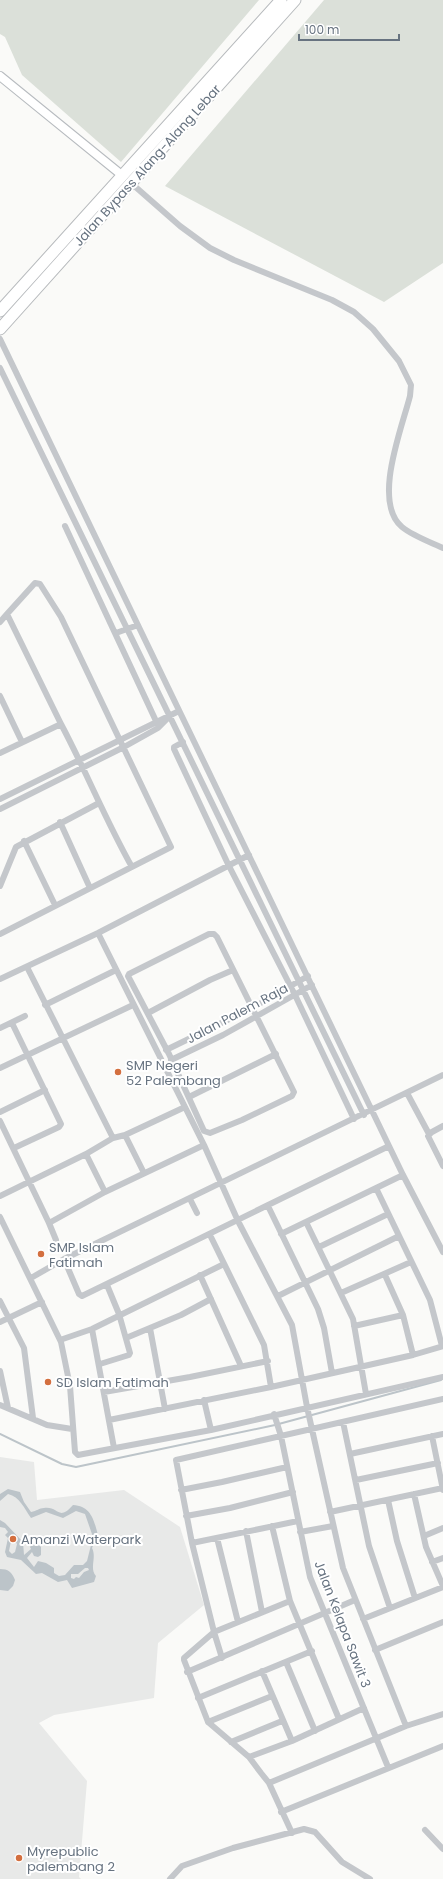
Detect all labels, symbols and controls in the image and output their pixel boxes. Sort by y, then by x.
scale bar [299,16,399,42]
text: 100 m [305,21,339,38]
street label: Jalan Bypass Alang-Alang Lebar [69,80,225,250]
street label: Jalan Palem Raja [183,979,291,1048]
place label: SMP Negeri 52 Palembang [126,1056,221,1090]
marker: SMP Negeri 52 Palembang [113,1067,123,1077]
place label: SMP Islam Fatimah [49,1238,114,1272]
marker: SMP Islam Fatimah [36,1249,46,1259]
place label: SD Islam Fatimah [56,1373,169,1392]
marker: SD Islam Fatimah [43,1377,53,1387]
place label: Amanzi Waterpark [21,1530,141,1549]
marker: Amanzi Waterpark [8,1534,18,1544]
street label: Jalan Kelapa Sawit 3 [310,1558,375,1690]
place label: Myrepublic palembang 2 [27,1842,115,1876]
marker: Myrepublic palembang 2 [14,1853,24,1863]

